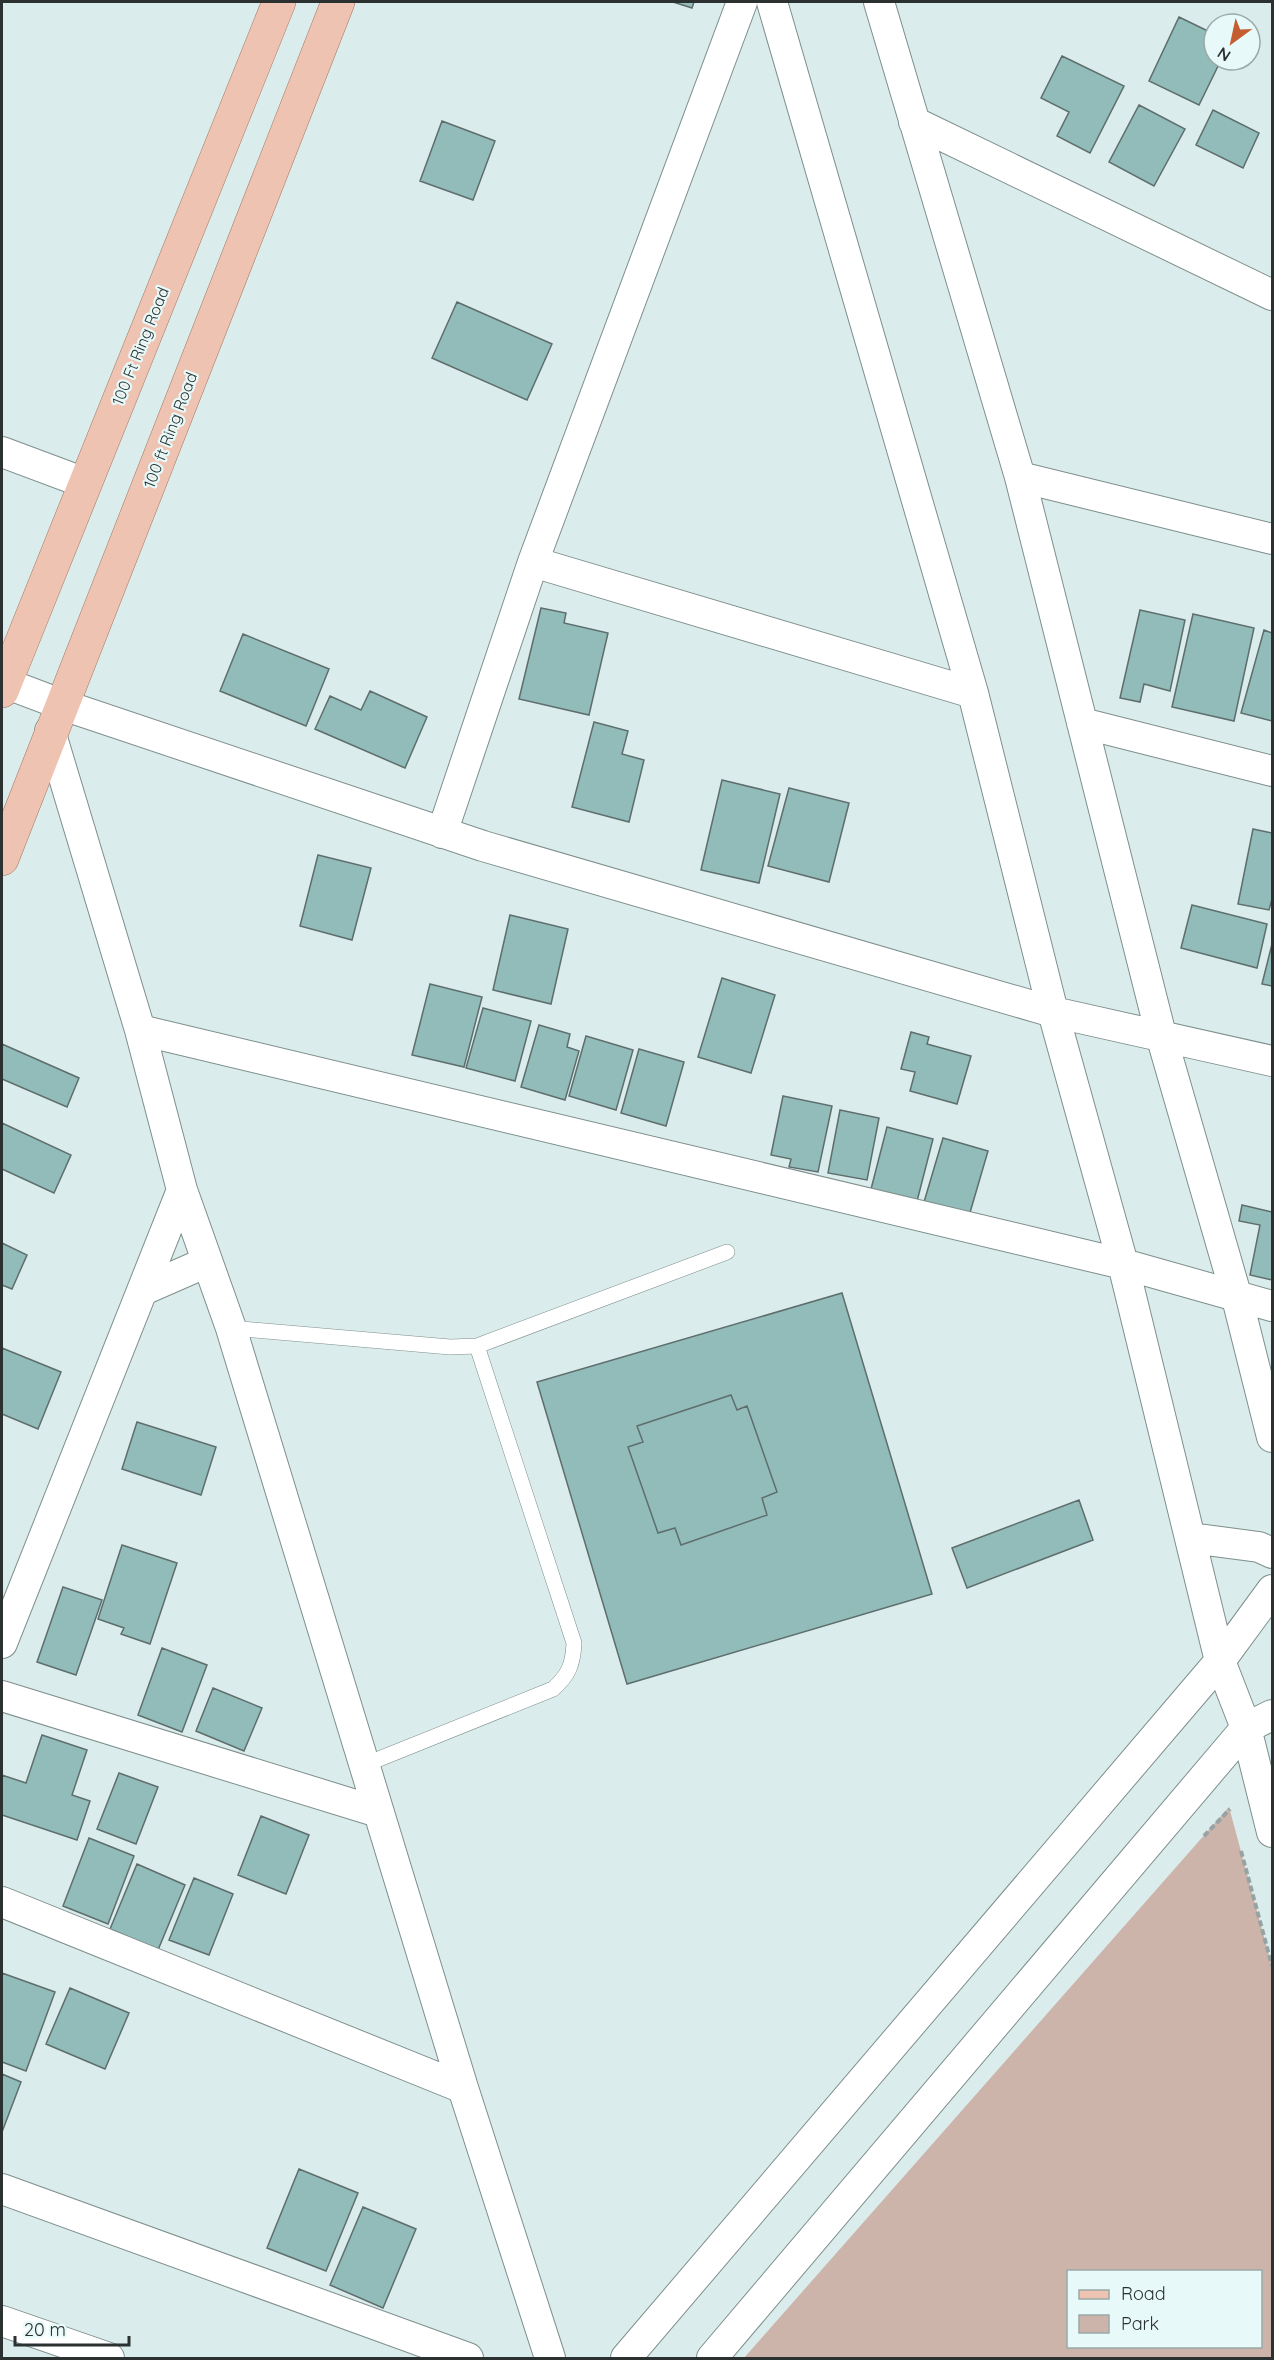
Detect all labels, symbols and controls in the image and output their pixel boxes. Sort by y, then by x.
north arrow [1202,12,1262,72]
text: N [1213,43,1234,66]
street label: 100 Ft Ring Road [107,284,173,408]
street label: 100 ft Ring Road [139,369,201,491]
legend [1067,2270,1262,2348]
text: Road [1121,2282,1166,2305]
scale bar [15,2309,129,2347]
text: Park [1121,2312,1159,2335]
text: 20 m [24,2318,66,2341]

